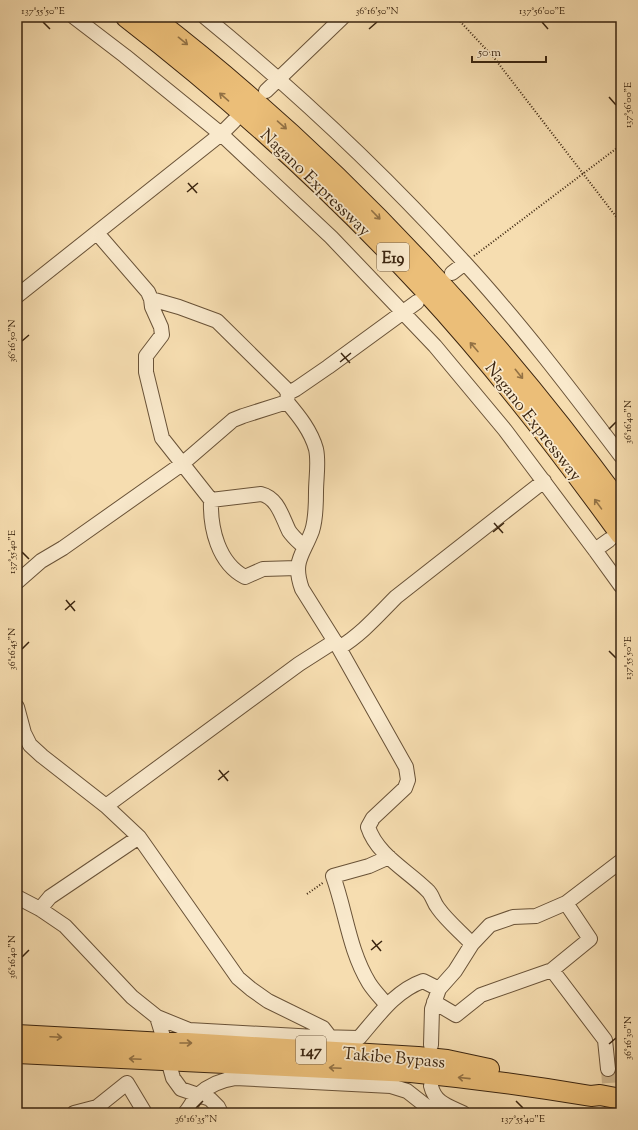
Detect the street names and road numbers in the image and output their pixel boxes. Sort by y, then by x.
street label: Nagano Expressway [254,124,376,243]
road number: E19 [377,243,409,271]
street label: Nagano Expressway [478,358,587,487]
road number: 147 [296,1036,326,1064]
street label: Takibe Bypass [342,1043,446,1075]

